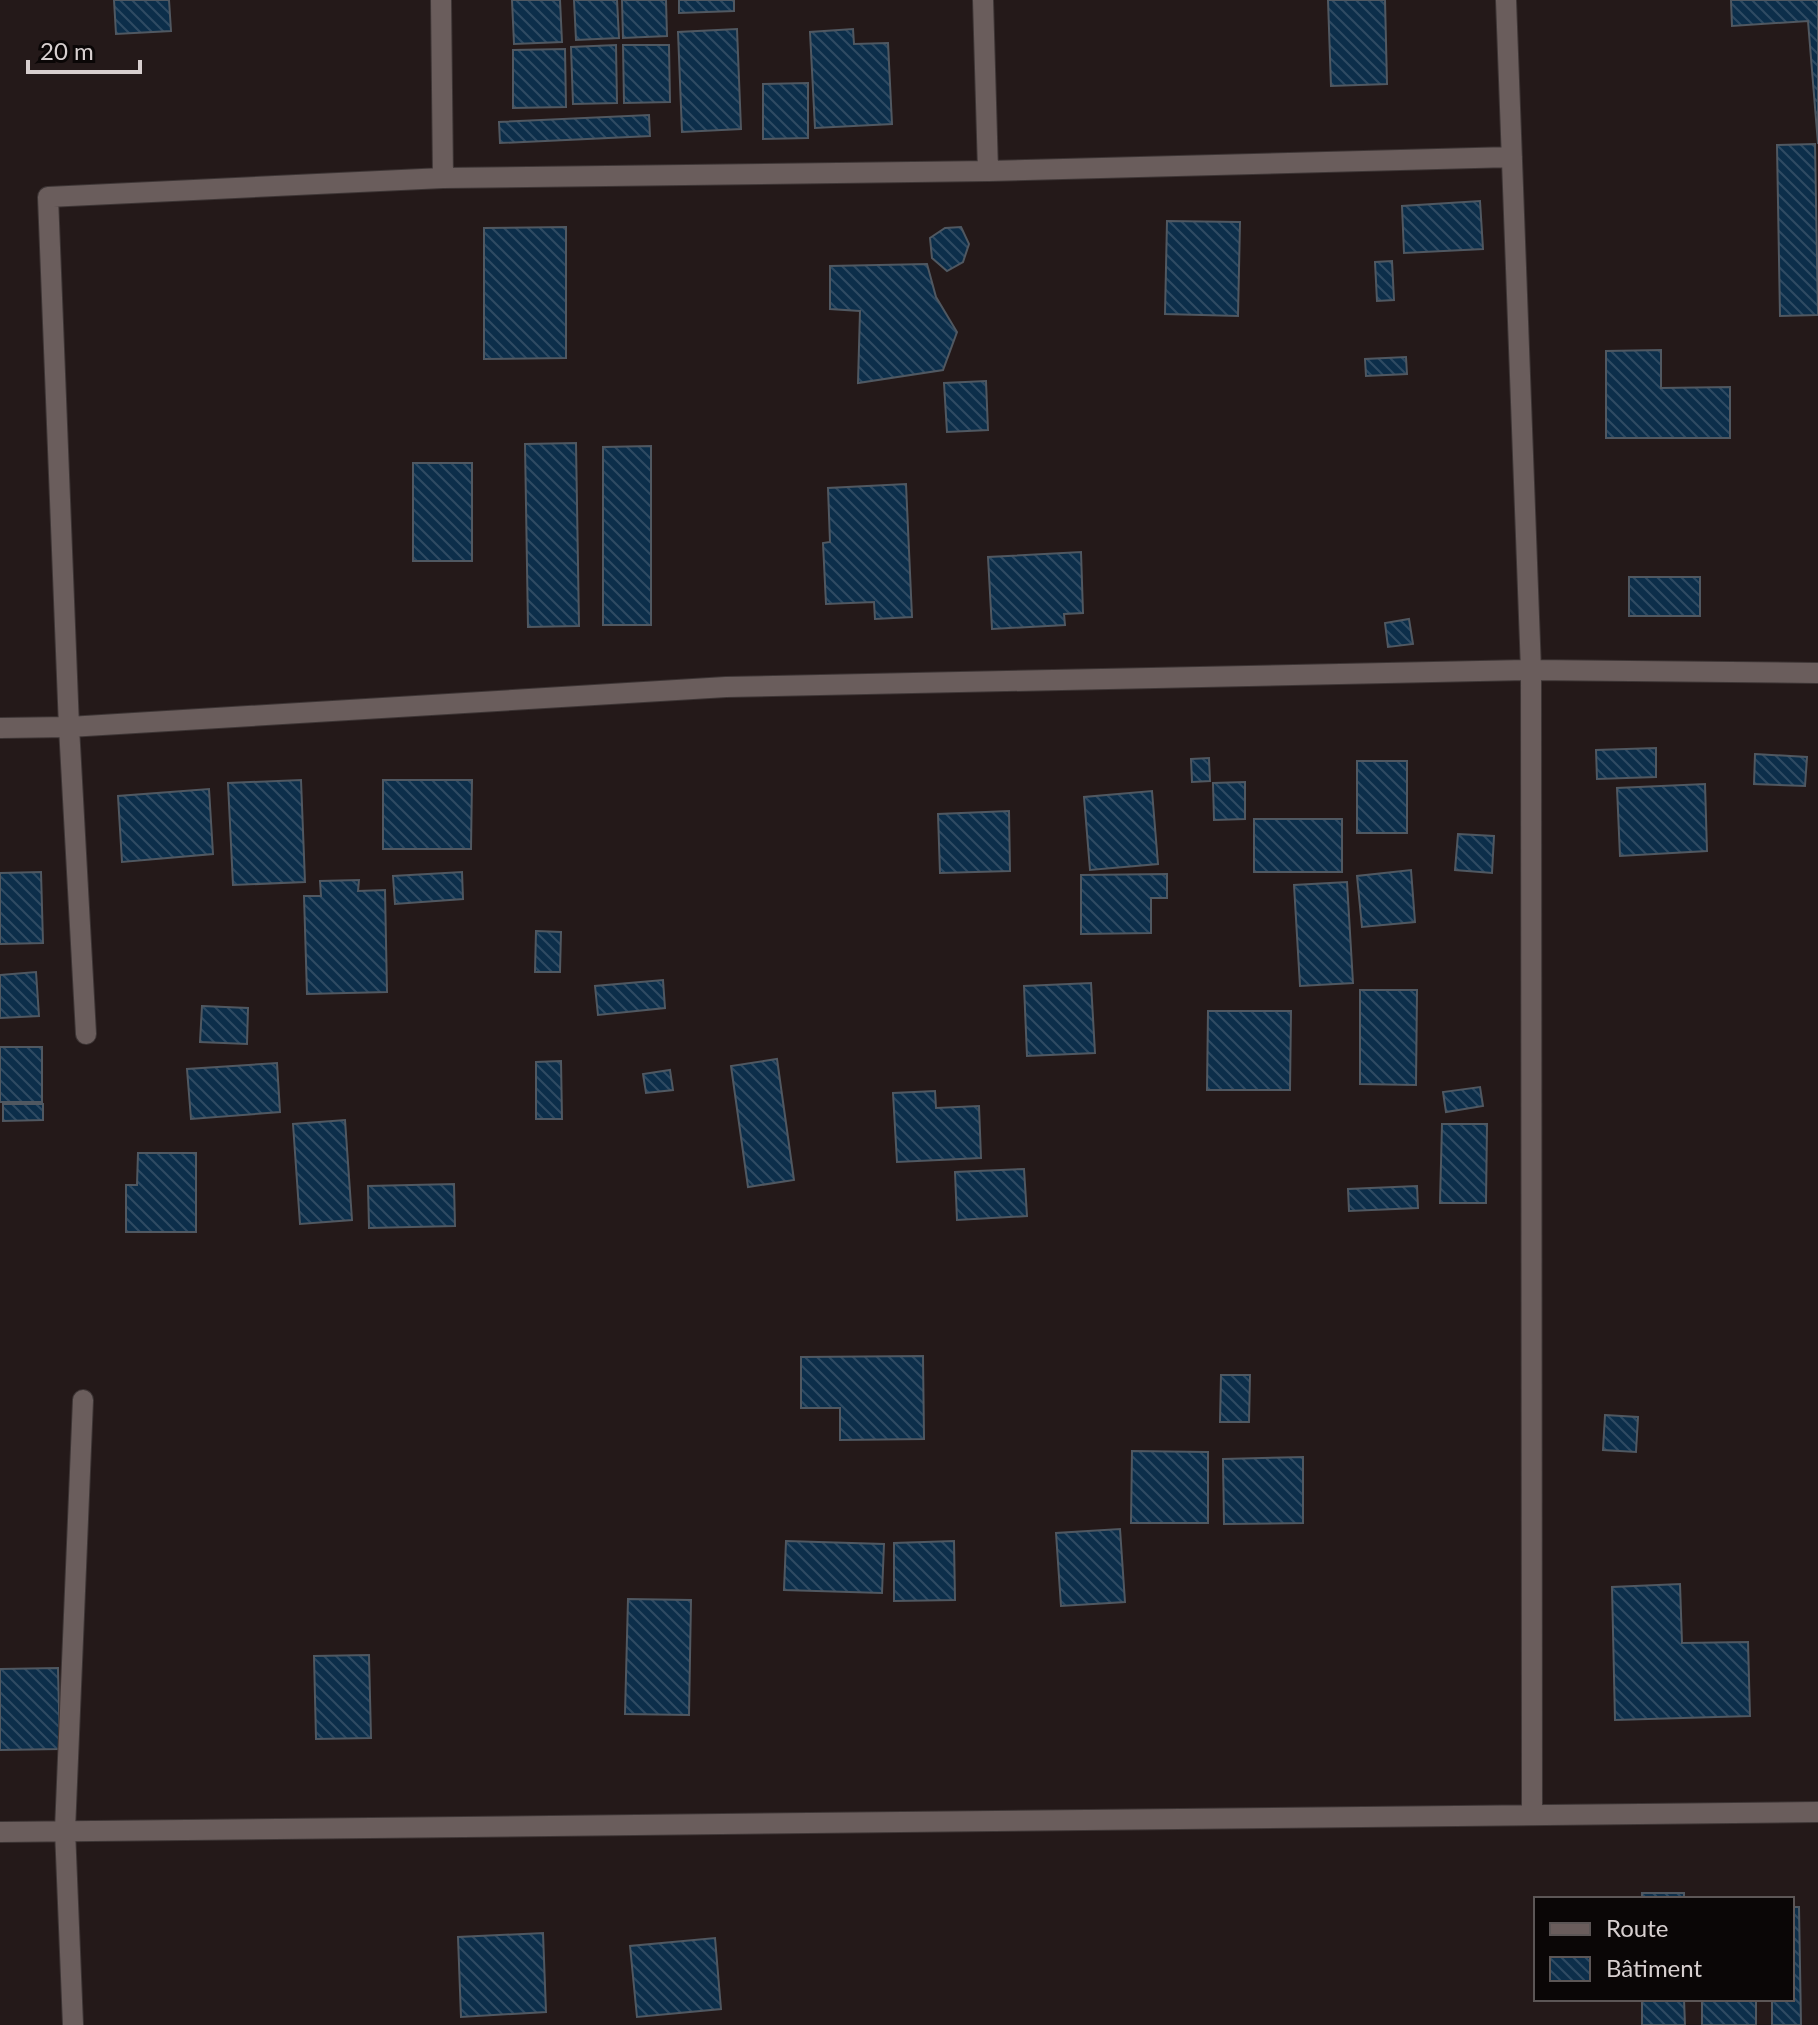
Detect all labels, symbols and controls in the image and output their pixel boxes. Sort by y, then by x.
scale bar [28,24,140,74]
text: 20 m [40,36,94,65]
legend [1534,1897,1794,2001]
text: Route [1606,1913,1668,1942]
text: Bâtiment [1606,1953,1703,1982]

